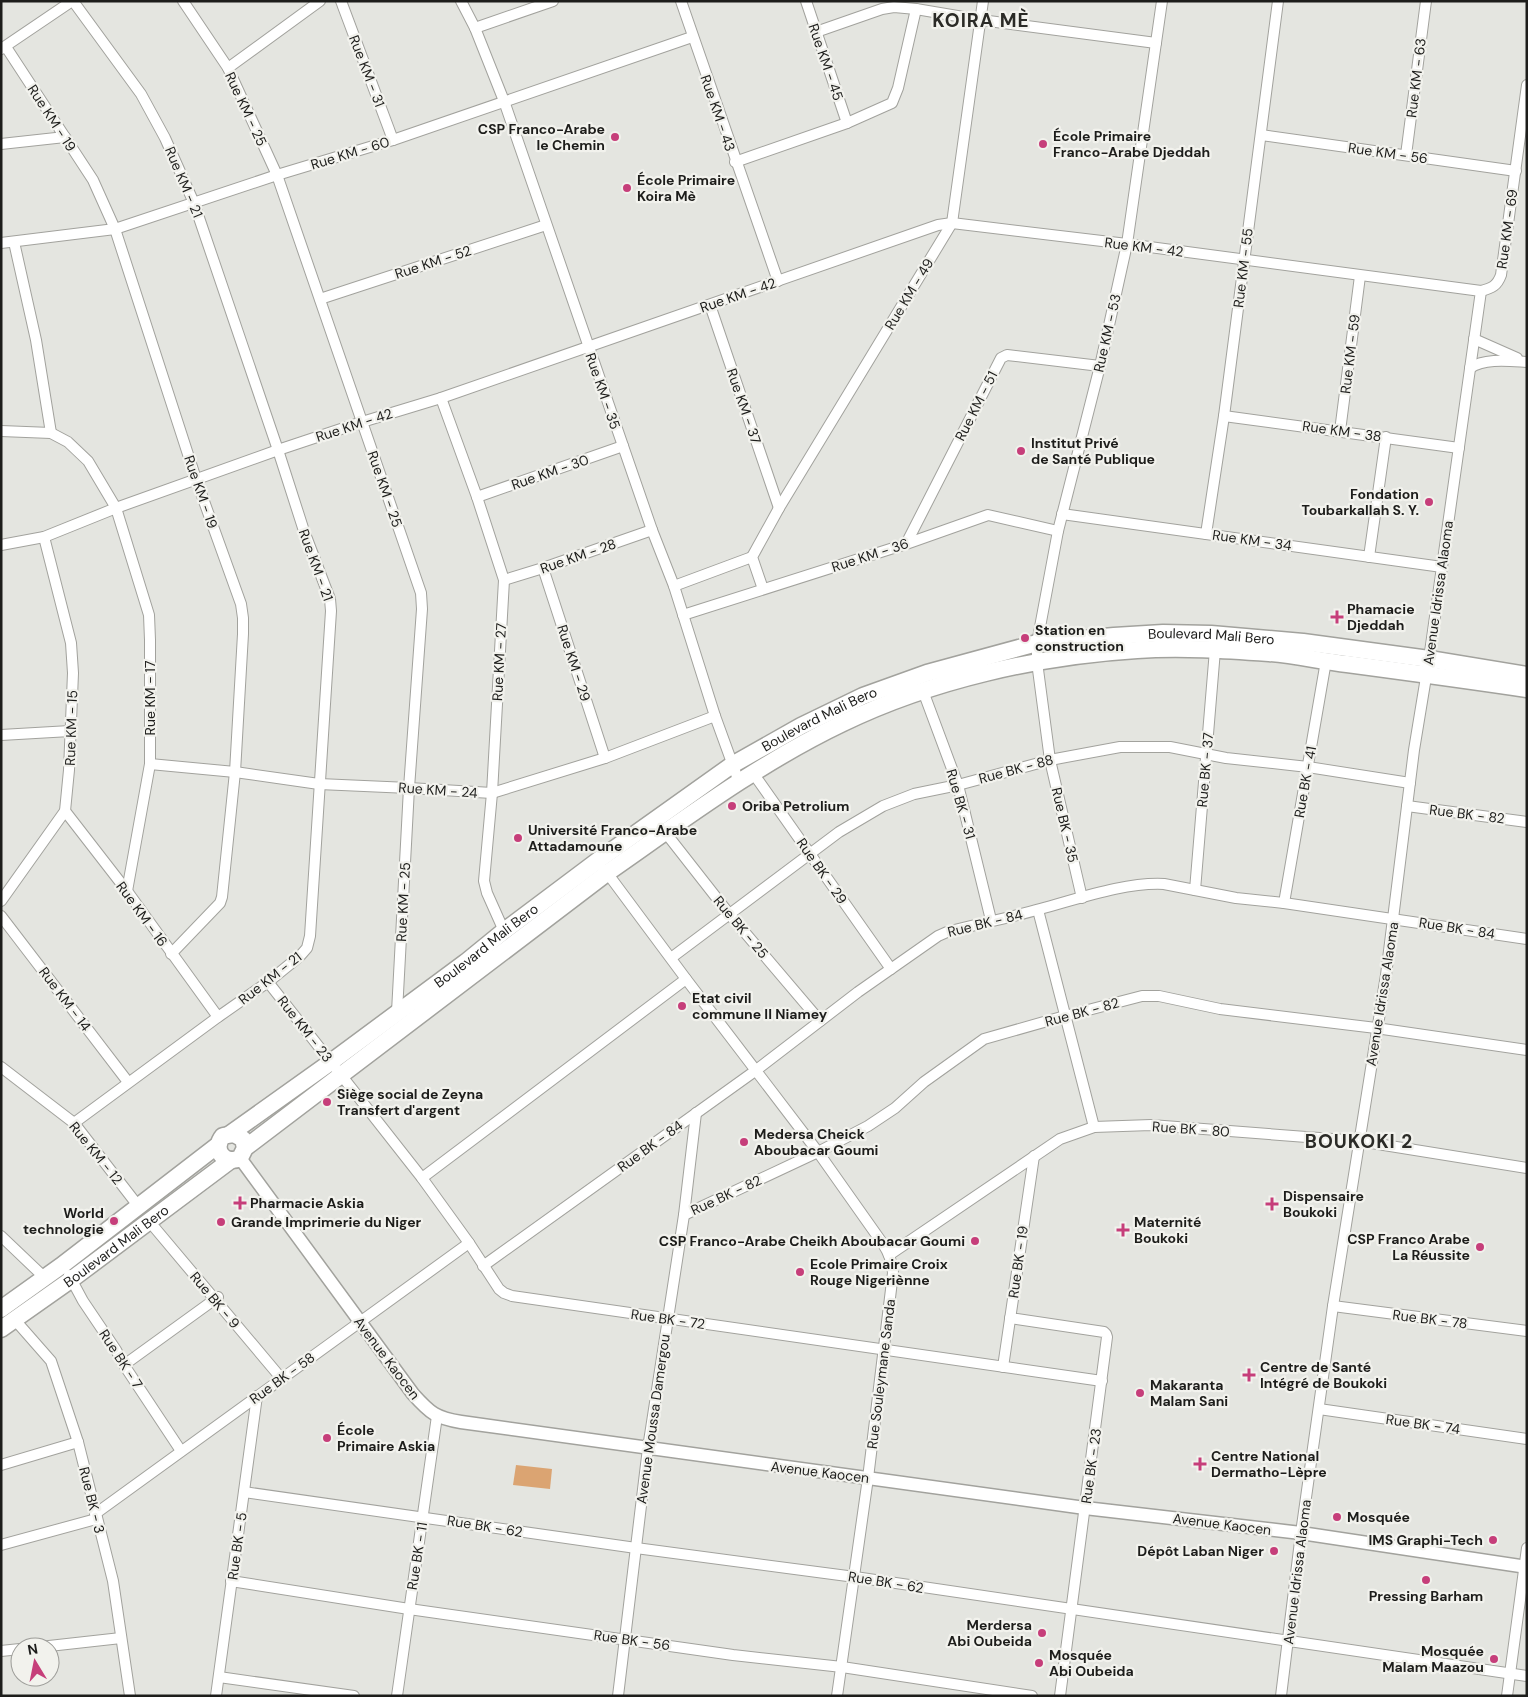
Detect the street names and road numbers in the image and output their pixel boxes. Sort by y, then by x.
street label: Rue KM - 45 [804,21,848,103]
street label: Rue KM - 31 [345,33,389,109]
street label: Rue KM - 63 [1402,37,1430,119]
street label: Rue KM - 25 [221,69,271,149]
street label: Rue KM - 43 [697,72,739,154]
street label: Rue KM - 19 [24,81,80,155]
street label: Rue KM - 60 [308,132,392,174]
street label: Rue KM - 56 [1347,138,1429,168]
street label: Rue KM - 21 [161,144,207,220]
street label: Rue KM - 69 [1493,188,1522,270]
street label: Rue KM - 55 [1229,227,1257,309]
street label: Rue KM - 42 [1103,233,1185,261]
street label: Rue KM - 52 [392,241,474,283]
street label: Rue KM - 49 [881,255,937,333]
street label: Rue KM - 42 [697,274,779,316]
street label: Rue KM - 53 [1089,292,1125,374]
street label: Rue KM - 59 [1336,313,1364,395]
street label: Rue KM - 35 [581,350,625,432]
street label: Rue KM - 37 [723,366,765,446]
street label: Rue KM - 51 [951,368,1001,444]
street label: Rue KM - 42 [313,404,395,446]
street label: Rue KM - 38 [1301,417,1383,445]
street label: Rue KM - 25 [364,448,406,530]
street label: Rue KM - 30 [509,450,591,494]
street label: Rue KM - 19 [180,453,222,531]
street label: Avenue Idrissa Alaoma [1419,520,1457,666]
street label: Rue KM - 21 [295,526,337,604]
street label: Rue KM - 34 [1211,526,1293,555]
street label: Rue KM - 36 [829,534,911,576]
street label: Rue KM - 28 [538,535,618,577]
street label: Rue KM - 27 [488,622,510,702]
street label: Rue KM - 29 [553,622,595,704]
street label: Boulevard Mali Bero [1147,624,1275,648]
street label: Rue KM - 17 [141,661,159,735]
street label: Boulevard Mali Bero [758,683,879,755]
street label: Rue KM - 15 [61,690,81,766]
street label: Rue BK - 37 [1193,732,1217,808]
street label: Rue BK - 41 [1290,745,1320,819]
street label: Rue BK - 88 [977,750,1055,788]
street label: Rue BK - 31 [942,767,980,841]
street label: Rue KM - 24 [398,778,479,802]
street label: Rue BK - 35 [1048,786,1082,864]
street label: Rue BK - 82 [1428,800,1506,828]
street label: Rue BK - 29 [793,835,851,908]
street label: Rue KM - 25 [392,862,414,942]
street label: Rue KM - 16 [112,878,172,950]
street label: Rue BK - 25 [710,892,772,962]
street label: Boulevard Mali Bero [430,900,542,992]
street label: Rue BK - 84 [946,905,1025,941]
street label: Rue BK - 84 [1418,913,1497,943]
street label: Avenue Idrissa Alaoma [1362,921,1402,1067]
street label: Rue KM - 21 [235,948,305,1008]
street label: Rue KM - 14 [35,963,95,1035]
street label: Rue KM - 23 [273,992,337,1066]
street label: Rue BK - 82 [1043,993,1121,1031]
street label: Rue BK - 84 [614,1116,687,1176]
street label: Rue BK - 80 [1152,1117,1230,1141]
street label: Rue KM - 12 [65,1118,127,1188]
street label: Rue BK - 82 [688,1171,764,1219]
street label: Boulevard Mali Bero [60,1201,172,1291]
street label: Rue BK - 19 [1004,1224,1032,1299]
street label: Rue BK - 9 [186,1268,244,1332]
street label: Rue Souleymane Sanda [863,1298,899,1450]
street label: Rue BK - 72 [630,1305,706,1333]
street label: Rue BK - 78 [1391,1305,1469,1333]
street label: Avenue Kaocen [350,1313,424,1403]
street label: Rue BK - 7 [95,1326,147,1392]
street label: Avenue Moussa Damergou [632,1333,674,1505]
street label: Rue BK - 58 [246,1348,318,1408]
street label: Rue BK - 74 [1385,1410,1462,1438]
street label: Rue BK - 23 [1077,1427,1105,1505]
street label: Avenue Kaocen [770,1457,870,1487]
street label: Rue BK - 3 [75,1465,109,1535]
street label: Avenue Idrissa Alaoma [1279,1499,1315,1645]
street label: Avenue Kaocen [1172,1509,1272,1539]
street label: Rue BK - 5 [223,1511,251,1581]
street label: Rue BK - 62 [446,1511,524,1541]
street label: Rue BK - 11 [403,1521,431,1591]
street label: Rue BK - 62 [847,1567,925,1597]
street label: Rue BK - 56 [593,1626,671,1654]

